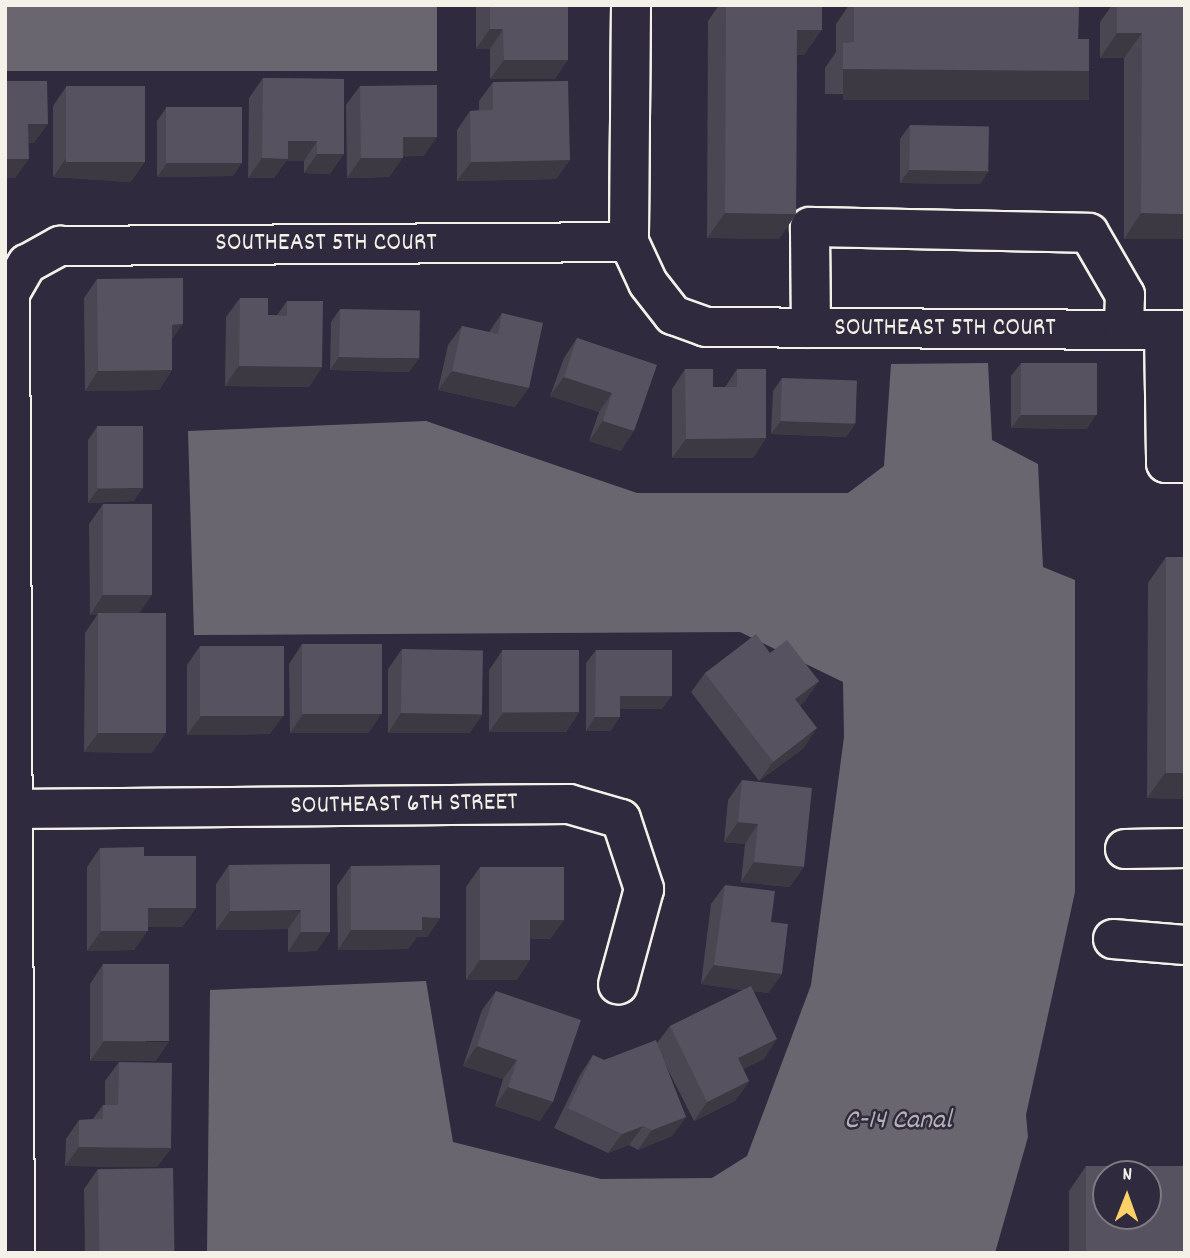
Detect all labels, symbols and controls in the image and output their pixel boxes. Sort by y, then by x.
street label: SOUTHEAST 5TH COURT [215,228,437,260]
street label: SOUTHEAST 5TH COURT [834,313,1056,345]
street label: SOUTHEAST 6TH STREET [290,787,518,823]
water label: C-14 Canal [844,1105,952,1139]
north arrow [1092,1160,1162,1230]
text: N [1122,1162,1132,1189]

